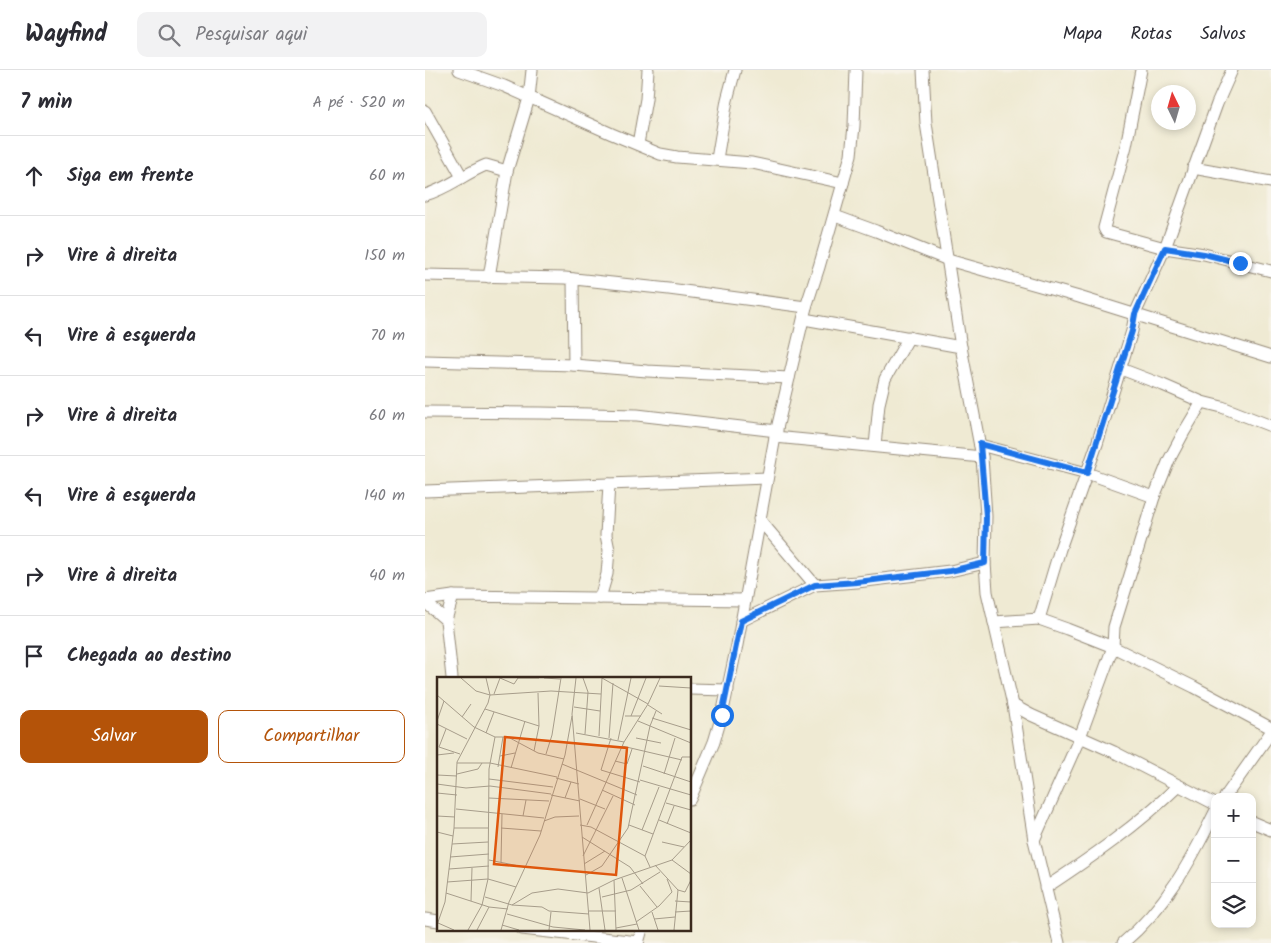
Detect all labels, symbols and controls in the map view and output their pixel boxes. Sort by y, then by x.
search box [137,12,487,57]
text: Wayfind [25,15,107,54]
text: Pesquisar aqui [195,20,307,50]
text: Mapa [1063,20,1102,49]
text: Rotas [1130,20,1172,49]
text: Salvos [1200,20,1246,49]
icon: search [155,21,183,49]
north arrow [1151,85,1196,130]
text: 7 min [20,86,72,119]
text: A pé · 520 m [313,90,405,115]
text: Siga em frente [67,161,194,191]
icon: ahead [20,162,48,190]
text: 60 m [369,163,405,188]
text: Vire à direita [67,241,177,271]
icon: right [20,242,48,270]
text: 150 m [364,243,405,268]
route end [1229,252,1252,275]
text: Vire à esquerda [67,321,196,351]
icon: left [20,322,48,350]
text: 70 m [370,323,405,348]
text: Vire à direita [67,401,177,431]
icon: right [20,402,48,430]
text: 60 m [369,403,405,428]
text: Vire à esquerda [67,481,196,511]
icon: left [20,482,48,510]
text: 140 m [364,483,405,508]
text: Vire à direita [67,561,177,591]
icon: right [20,562,48,590]
text: 40 m [369,563,405,588]
text: Chegada ao destino [67,641,232,671]
icon: arrive [20,642,48,670]
inset map [437,677,691,930]
route start [711,704,734,727]
button: Salvar [20,710,208,763]
button: Compartilhar [218,710,405,763]
map controls [1211,793,1256,928]
button: + [1211,793,1256,838]
button: − [1211,838,1256,883]
button: layers [1211,883,1256,928]

